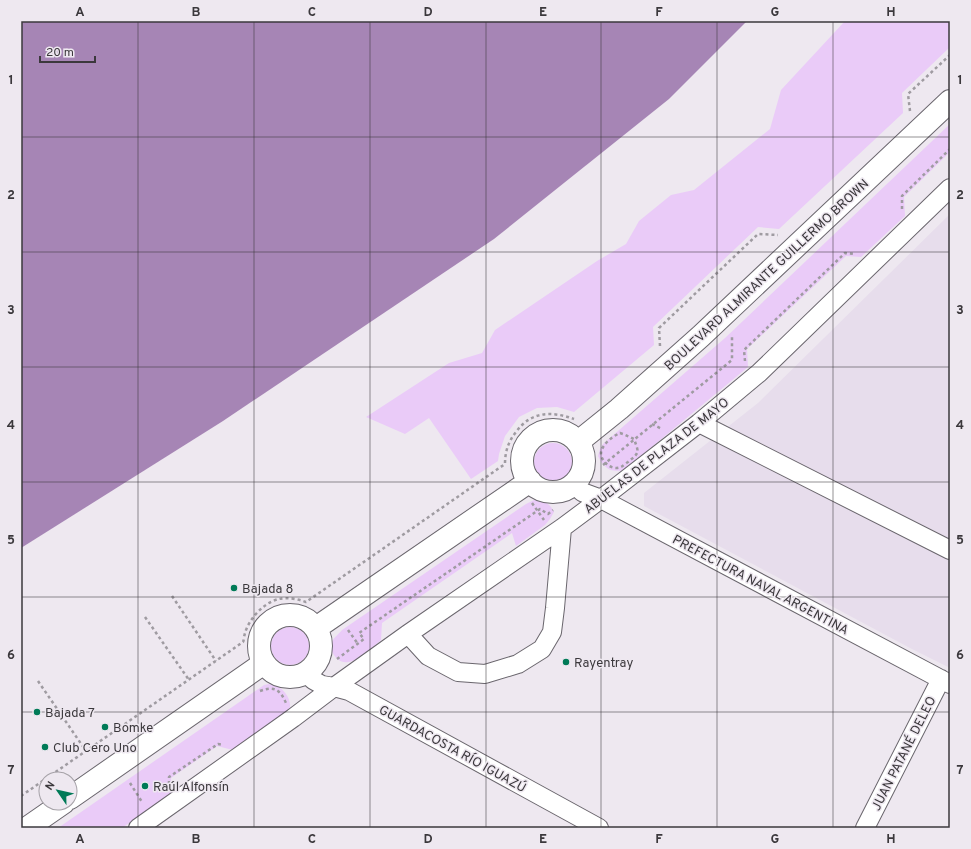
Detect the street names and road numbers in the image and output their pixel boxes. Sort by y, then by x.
street label: BOULEVARD ALMIRANTE GUILLERMO BROWN [662,176,873,375]
street label: ABUELAS DE PLAZA DE MAYO [582,395,733,518]
street label: PREFECTURA NAVAL ARGENTINA [669,532,851,639]
street label: JUAN PATANÉ DELEO [867,693,941,814]
street label: GUARDACOSTA RÍO IGUAZÚ [376,701,529,797]

